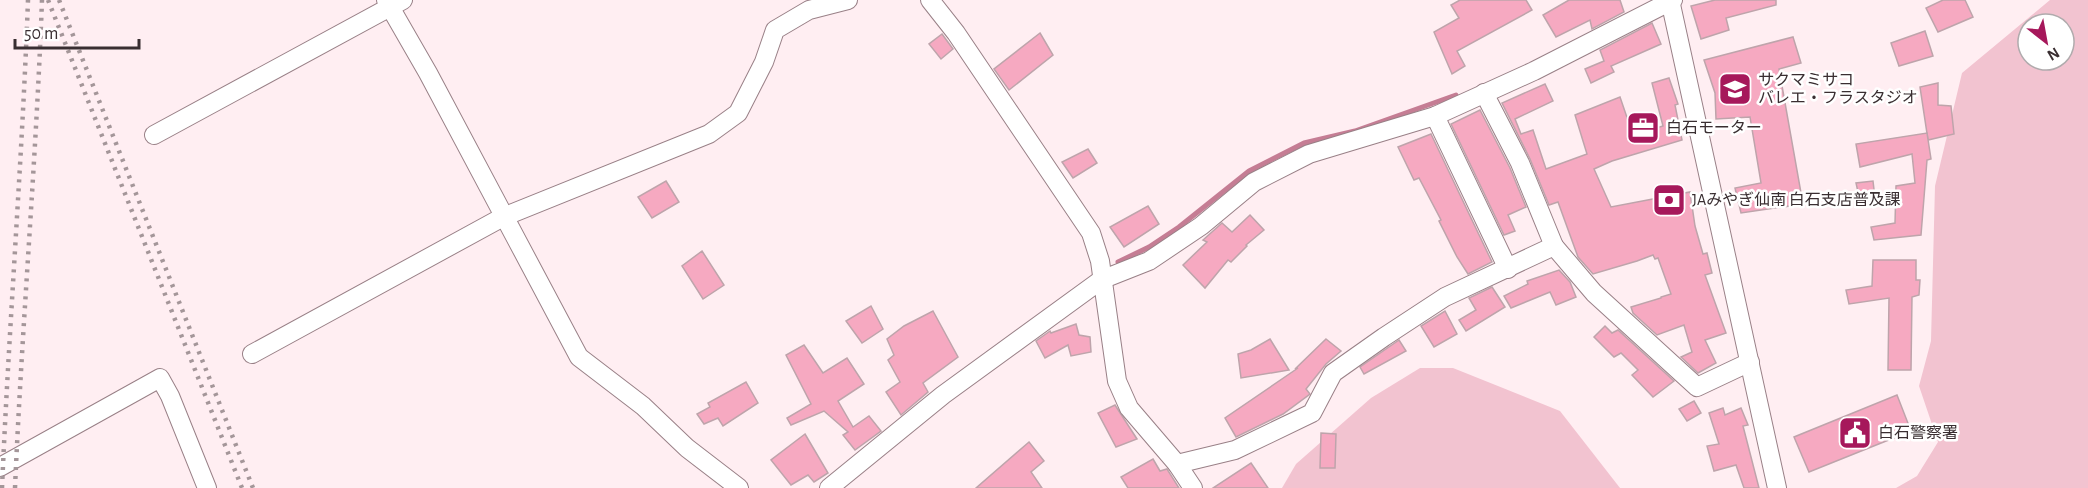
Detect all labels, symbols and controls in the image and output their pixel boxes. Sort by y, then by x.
scale bar [15,12,140,50]
north arrow [2016,12,2076,72]
text: 50 m [24,25,58,43]
text: N [2044,44,2062,64]
school or university icon: サクマミサコ バレエ・フラスタジオ [1717,71,1753,107]
place label: サクマミサコ バレエ・フラスタジオ [1758,72,1918,106]
office icon: 白石モーター [1625,110,1661,146]
place label: 白石モーター [1666,119,1762,136]
bank icon: JAみやぎ仙南 白石支店普及課 [1651,182,1687,218]
place label: JAみやぎ仙南 白石支店普及課 [1692,191,1901,208]
public building icon: 白石警察署 [1837,415,1873,451]
place label: 白石警察署 [1878,424,1958,441]

